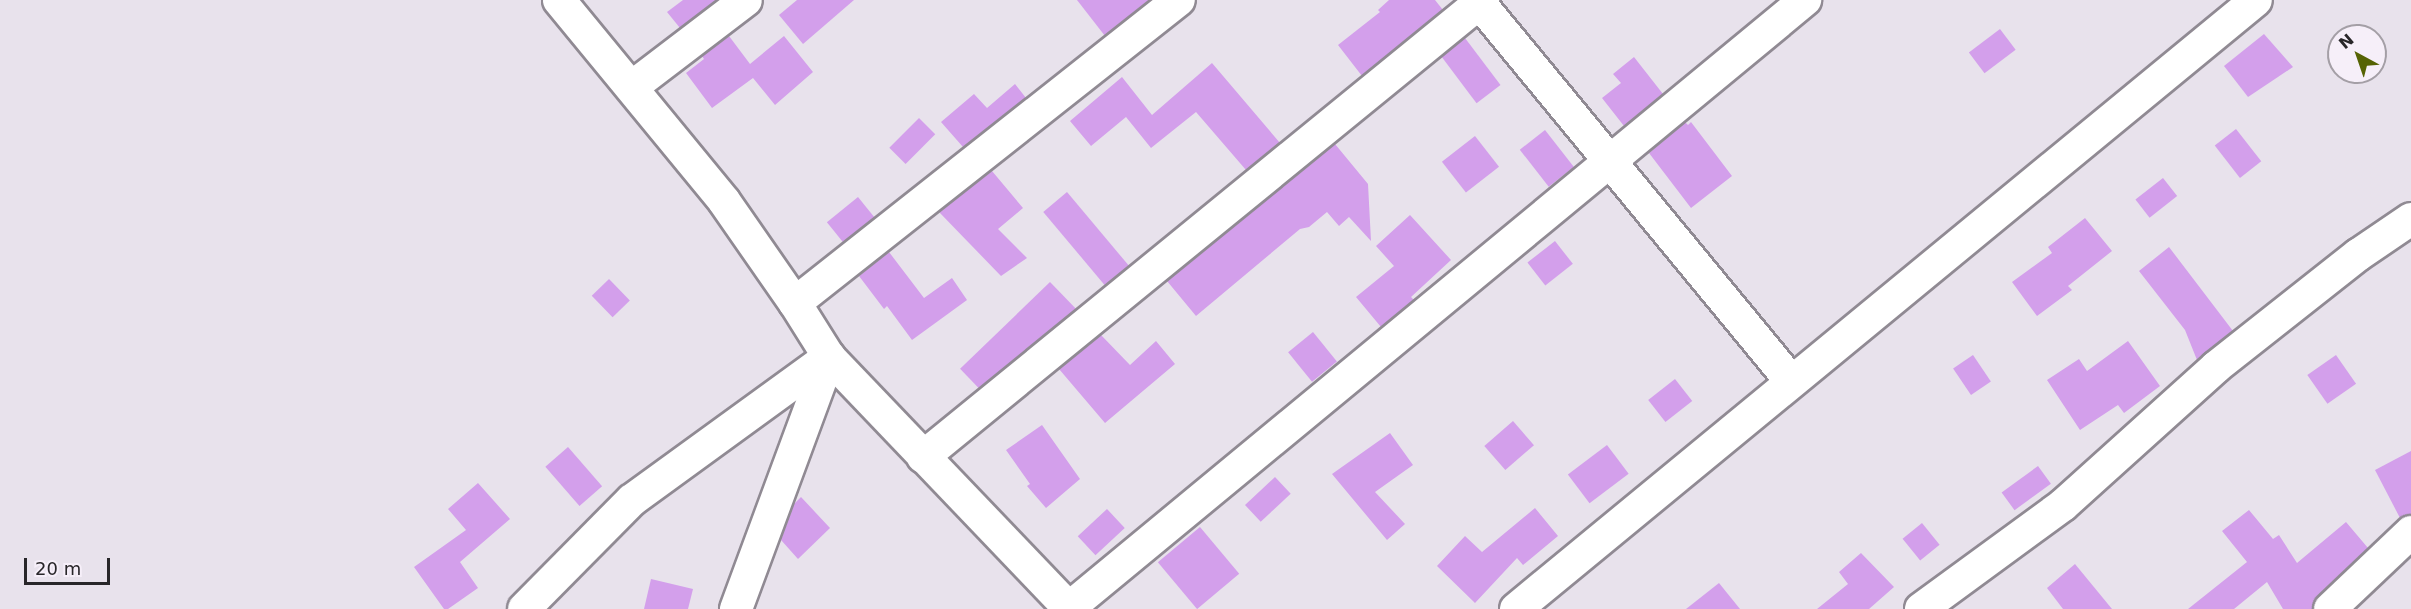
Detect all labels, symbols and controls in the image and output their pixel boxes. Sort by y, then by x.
north arrow [2327,24,2387,84]
text: N [2335,30,2358,53]
scale bar [27,546,112,584]
text: 20 m [35,558,81,579]

